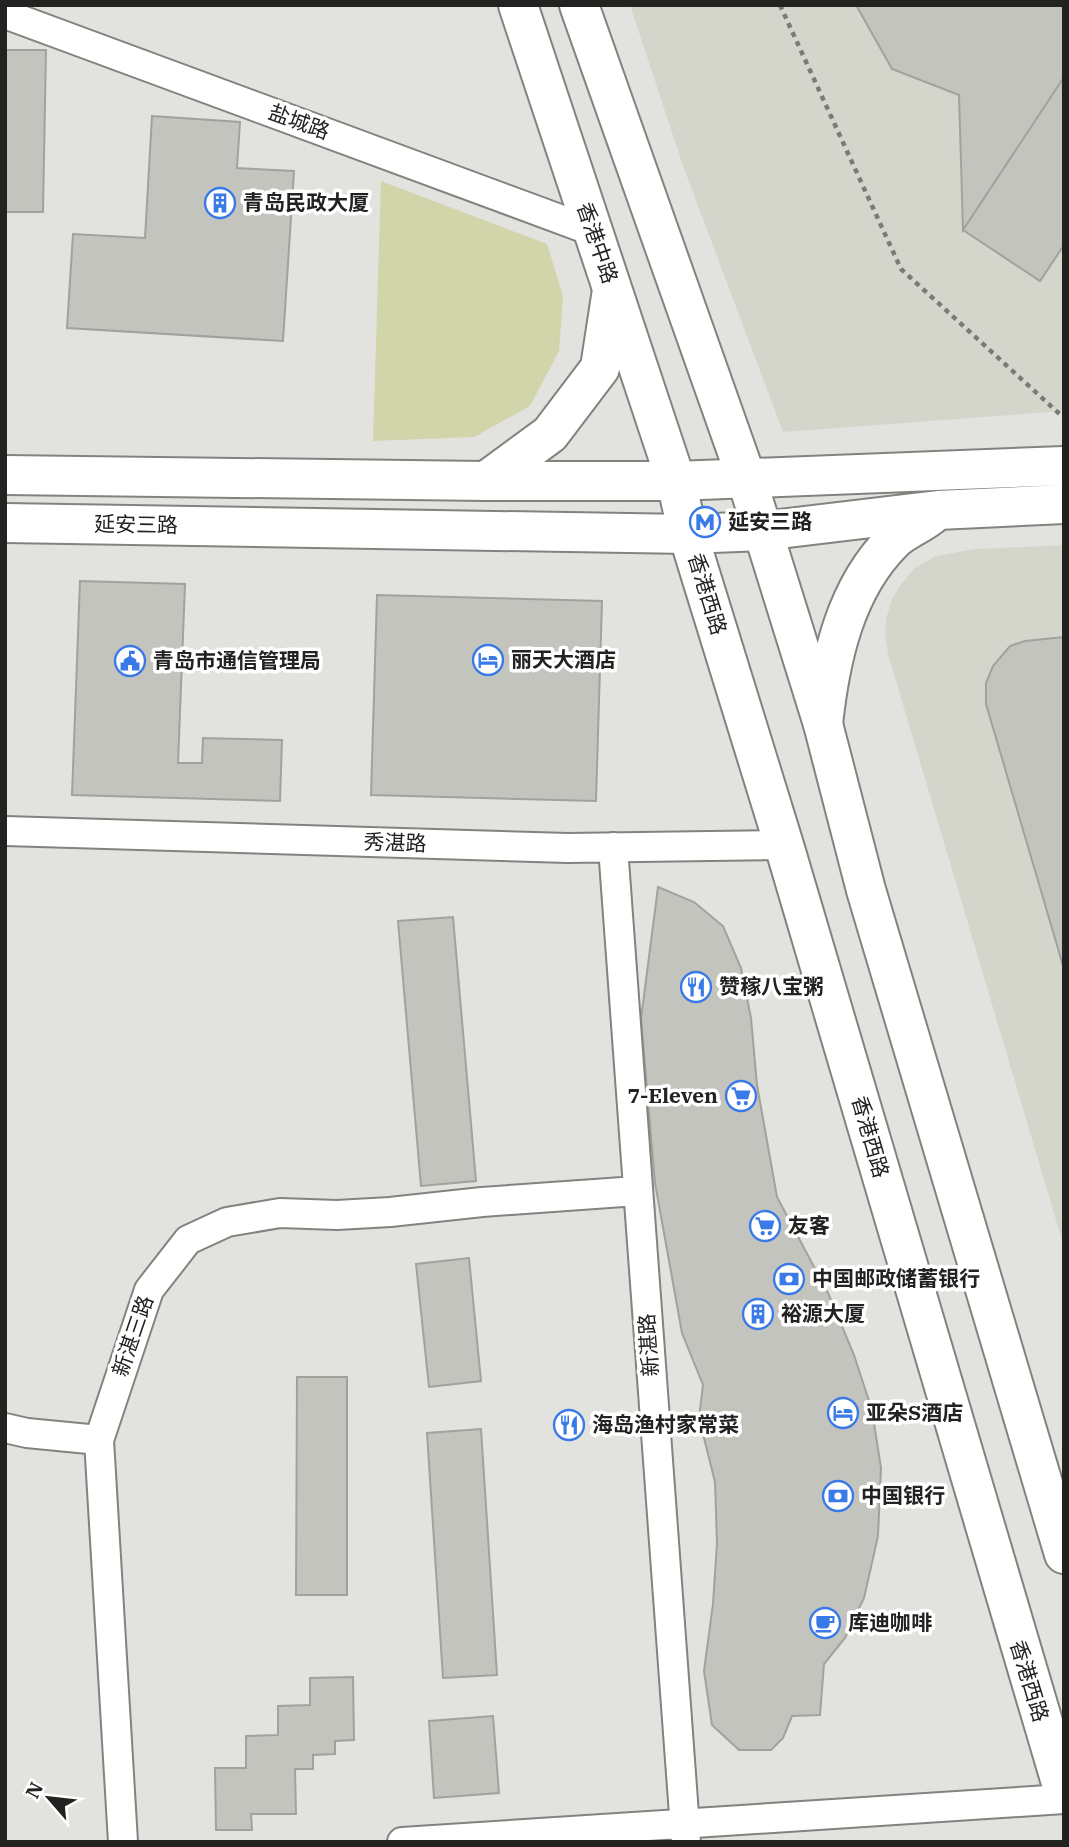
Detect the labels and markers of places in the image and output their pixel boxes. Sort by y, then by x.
building icon: 青岛民政大厦 [203,186,237,220]
place label: 青岛民政大厦 [243,188,369,216]
metro station icon: 延安三路 [688,505,722,539]
place label: 延安三路 [728,507,812,535]
hotel icon: 丽天大酒店 [471,643,505,677]
public building icon: 青岛市通信管理局 [113,644,147,678]
place label: 丽天大酒店 [511,645,616,673]
place label: 青岛市通信管理局 [153,646,321,674]
restaurant icon: 赞稼八宝粥 [679,970,713,1004]
place label: 赞稼八宝粥 [719,972,824,1000]
supermarket icon: 7-Eleven [724,1079,758,1113]
place label: 7-Eleven [627,1081,718,1109]
supermarket icon: 友客 [748,1209,782,1243]
place label: 友客 [788,1211,830,1239]
bank icon: 中国邮政储蓄银行 [772,1262,806,1296]
place label: 中国邮政储蓄银行 [812,1264,980,1292]
building icon: 裕源大厦 [741,1297,775,1331]
place label: 裕源大厦 [781,1299,865,1327]
hotel icon: 亚朵S酒店 [826,1396,860,1430]
place label: 亚朵S酒店 [866,1398,963,1426]
restaurant icon: 海岛渔村家常菜 [552,1408,586,1442]
place label: 海岛渔村家常菜 [592,1410,739,1438]
bank icon: 中国银行 [821,1479,855,1513]
place label: 中国银行 [861,1481,945,1509]
cafe icon: 库迪咖啡 [808,1606,842,1640]
place label: 库迪咖啡 [848,1608,932,1636]

